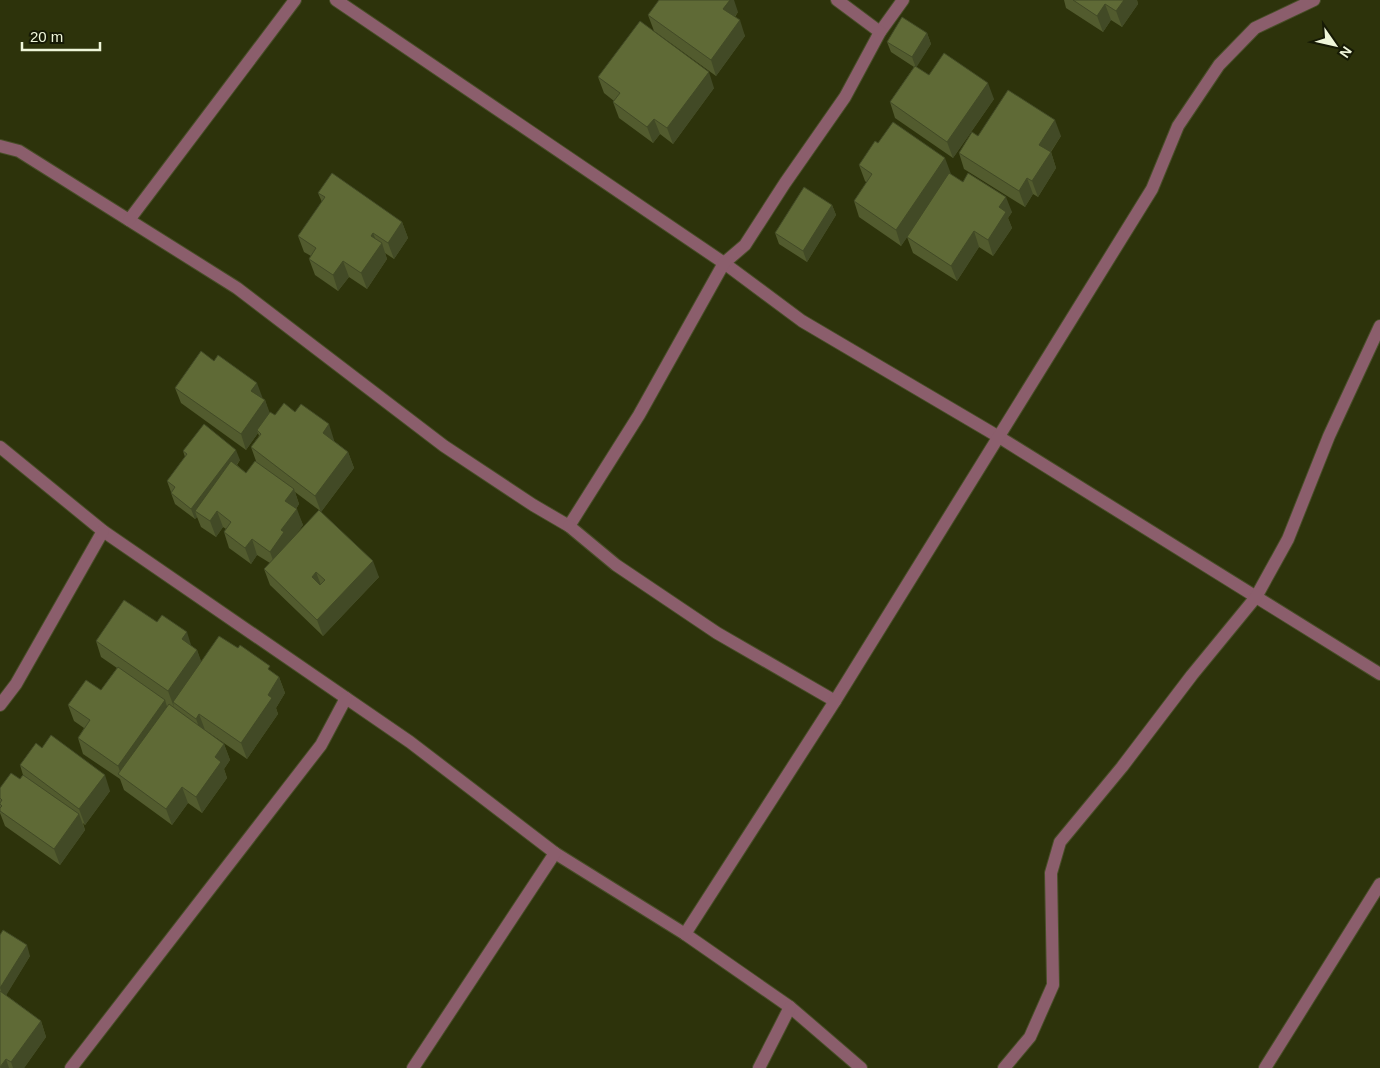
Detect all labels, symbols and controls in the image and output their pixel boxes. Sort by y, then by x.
scale bar [22,20,100,52]
north arrow [1310,20,1360,70]
text: 20 m [30,28,63,45]
text: N [1336,44,1355,61]

